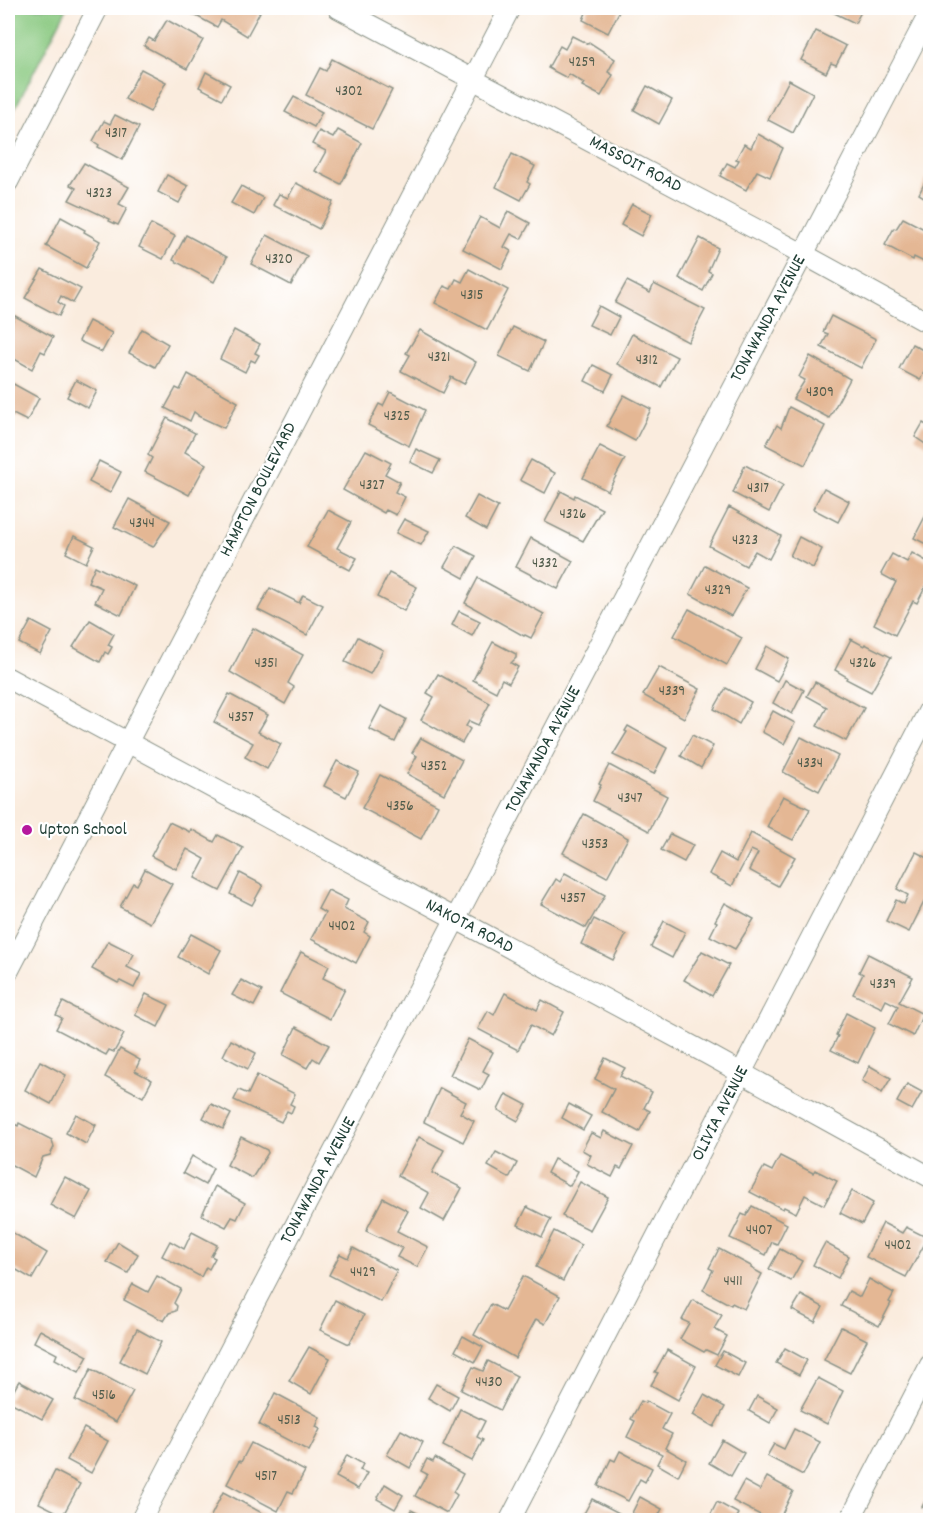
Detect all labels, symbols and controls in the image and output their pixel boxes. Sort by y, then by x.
house number: 4259 [569,52,595,74]
house number: 4302 [335,81,363,103]
house number: 4317 [105,123,127,145]
street label: MASSOIT ROAD [584,130,686,200]
house number: 4323 [86,183,112,205]
house number: 4320 [265,249,293,271]
street label: TONAWANDA AVENUE [725,251,813,387]
house number: 4315 [460,285,484,307]
house number: 4321 [428,347,450,369]
house number: 4312 [636,350,658,372]
house number: 4309 [806,382,834,404]
house number: 4325 [384,406,410,428]
street label: HAMPTON BOULEVARD [214,418,304,562]
house number: 4327 [359,475,385,497]
house number: 4317 [747,478,769,500]
house number: 4326 [560,504,586,526]
house number: 4344 [129,513,155,535]
house number: 4323 [732,530,758,552]
house number: 4332 [532,553,558,575]
house number: 4329 [705,580,731,602]
house number: 4351 [254,653,278,675]
house number: 4326 [850,653,876,675]
house number: 4339 [659,681,685,703]
street label: TONAWANDA AVENUE [500,682,588,818]
house number: 4357 [228,707,254,729]
house number: 4334 [797,753,823,775]
house number: 4352 [421,756,447,778]
house number: 4347 [618,788,643,810]
house number: 4356 [386,796,414,818]
place label: Upton School [39,818,128,843]
marker: Upton School [20,823,34,837]
house number: 4353 [582,834,608,856]
house number: 4357 [560,888,586,910]
street label: NAKOTA ROAD [420,893,518,961]
house number: 4402 [328,916,356,938]
house number: 4339 [870,974,896,996]
street label: OLIVIA AVENUE [686,1062,756,1166]
street label: TONAWANDA AVENUE [275,1113,363,1249]
house number: 4407 [746,1220,772,1242]
house number: 4402 [884,1235,912,1257]
house number: 4429 [350,1262,376,1284]
house number: 4411 [723,1271,743,1293]
house number: 4430 [475,1372,503,1394]
house number: 4516 [92,1385,116,1407]
house number: 4513 [277,1410,301,1432]
house number: 4517 [255,1466,277,1488]

